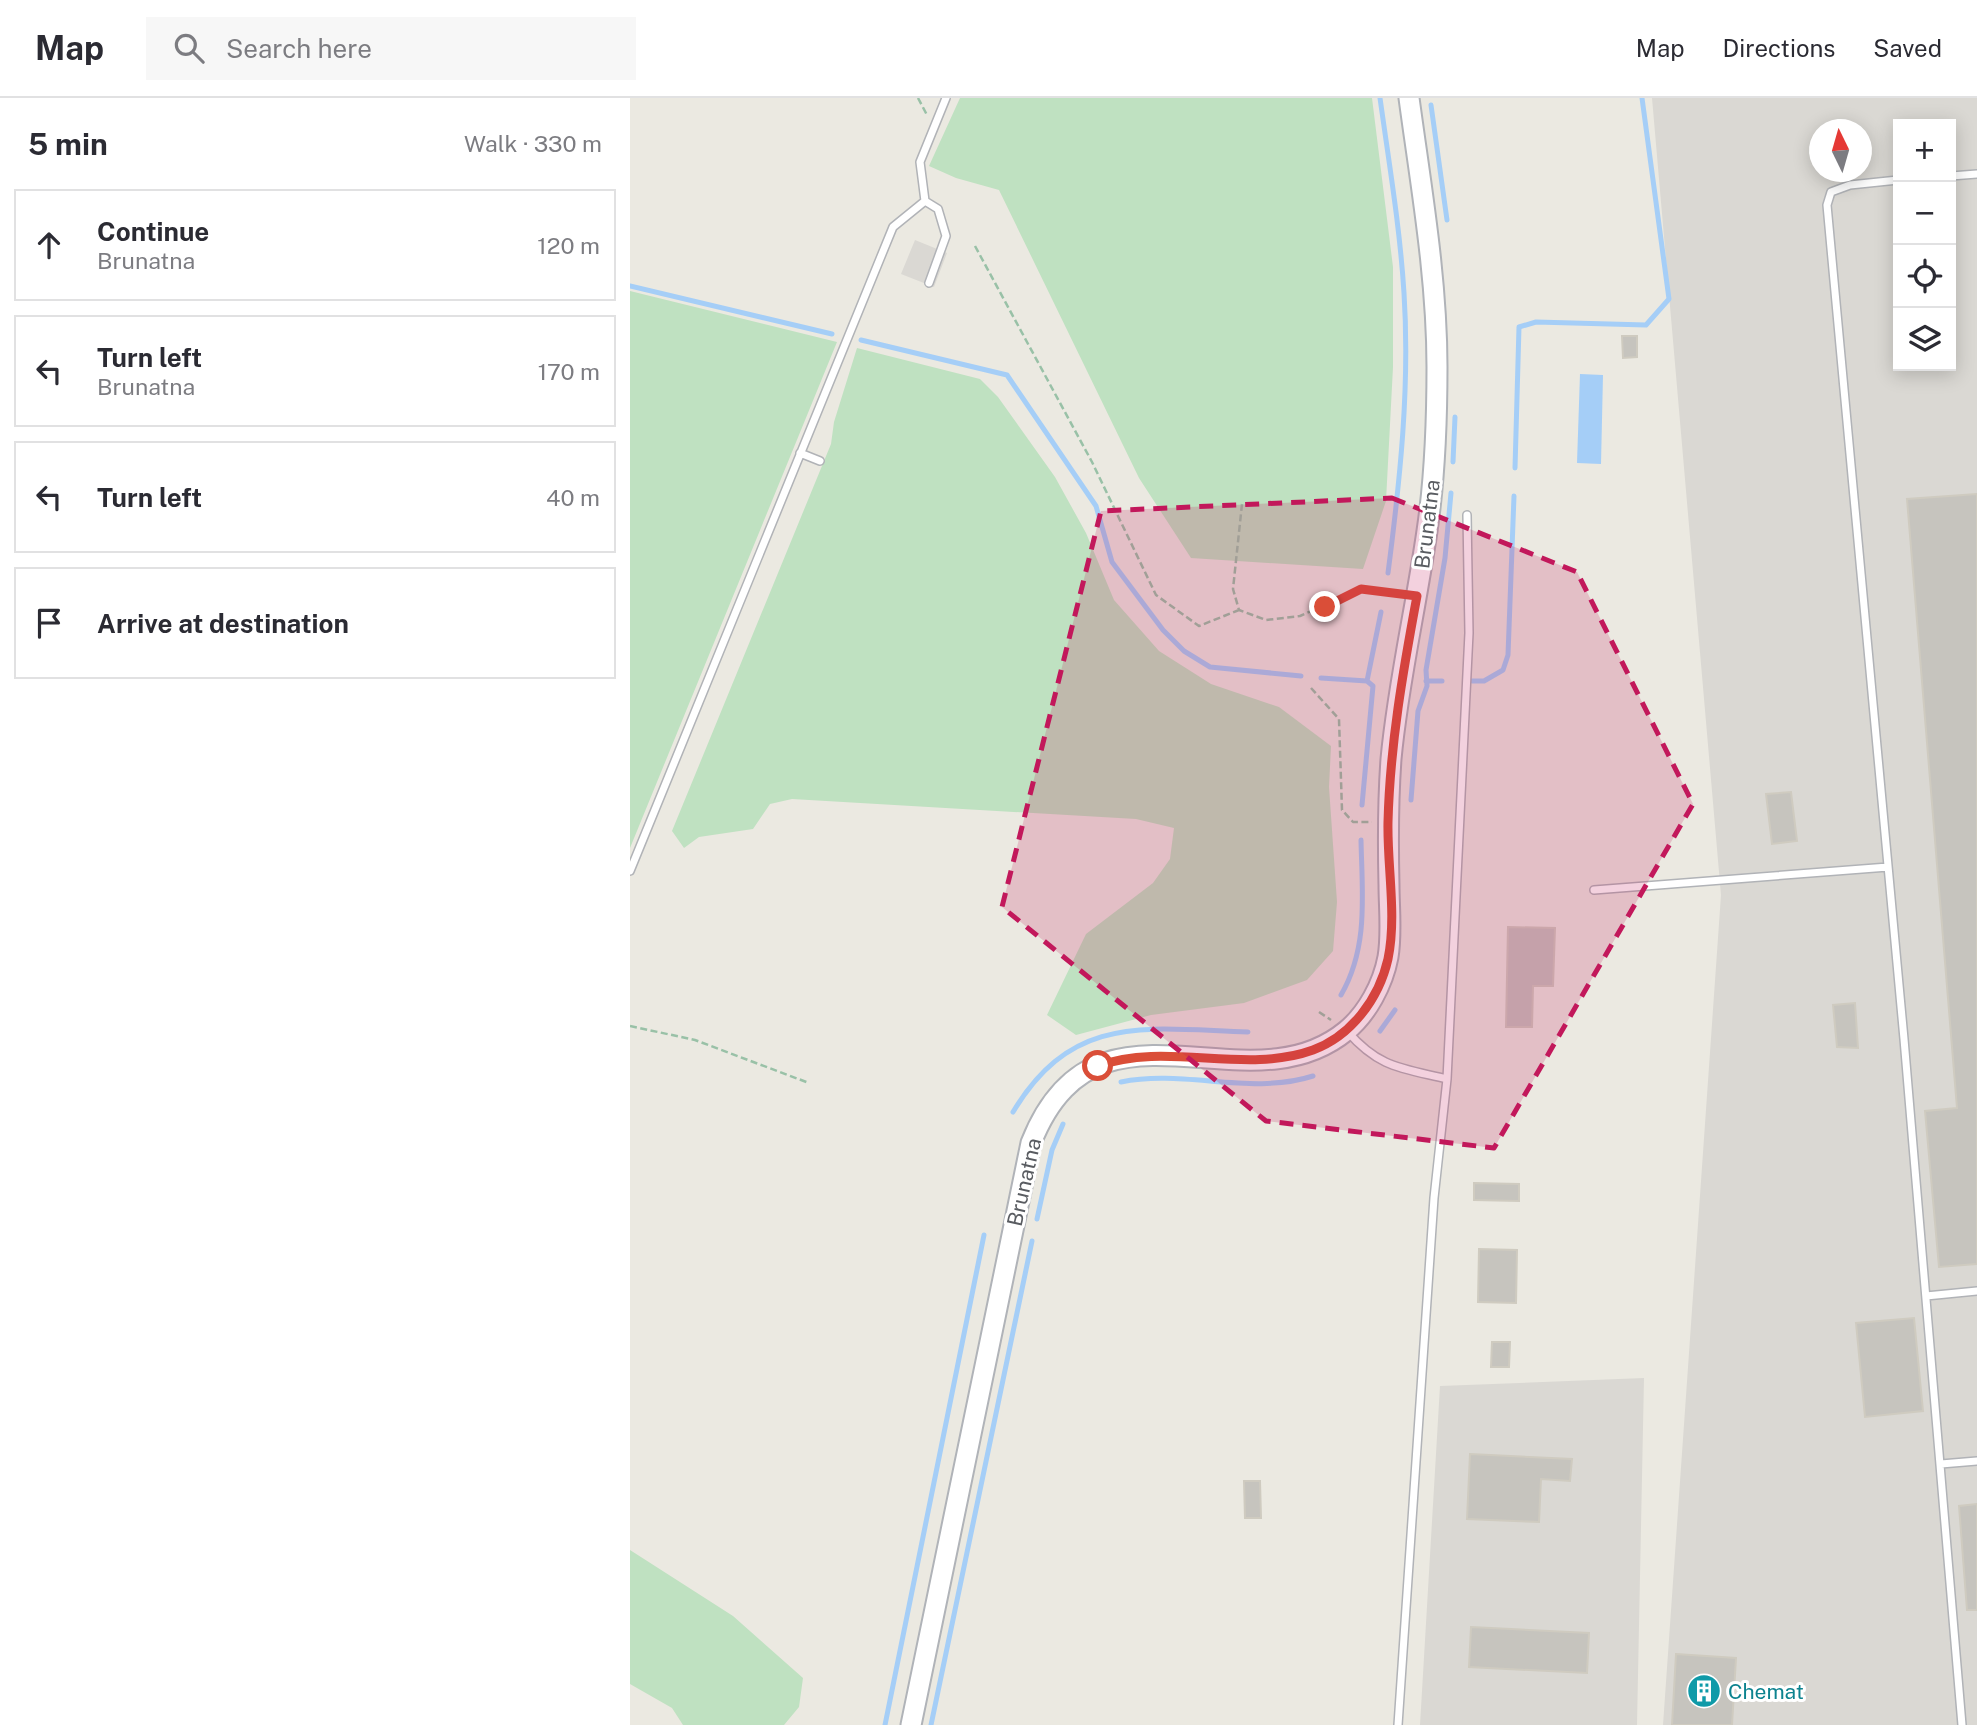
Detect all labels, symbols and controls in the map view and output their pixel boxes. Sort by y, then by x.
search box [146,17,636,80]
text: Map [35,29,104,67]
icon: search [170,29,208,67]
text: Search here [226,33,372,64]
text: Map [1636,34,1685,62]
text: Directions [1723,34,1835,62]
text: Saved [1873,34,1942,62]
north arrow [1809,119,1872,182]
map controls [1893,119,1956,371]
button: + [1893,119,1956,182]
text: 5 min [28,126,108,162]
text: Walk · 330 m [464,130,602,157]
button: − [1893,182,1956,245]
text: Continue [97,216,209,247]
icon: ahead [30,226,68,264]
text: 120 m [537,232,600,259]
button: locate [1893,245,1956,308]
text: Brunatna [97,247,195,274]
button: layers [1893,308,1956,371]
text: Turn left [97,342,202,373]
icon: left [30,352,68,390]
text: 170 m [538,358,600,385]
text: Brunatna [97,373,195,400]
icon: left [30,478,68,516]
street label: Brunatna [1409,478,1445,570]
text: Turn left [97,482,202,513]
text: 40 m [546,484,600,511]
route end [1309,591,1340,622]
icon: arrive [30,604,68,642]
text: Arrive at destination [97,608,349,639]
route start [1082,1050,1113,1081]
street label: Brunatna [1002,1135,1046,1229]
building icon: Chemat [1685,1672,1723,1710]
place label: Chemat [1728,1679,1804,1704]

